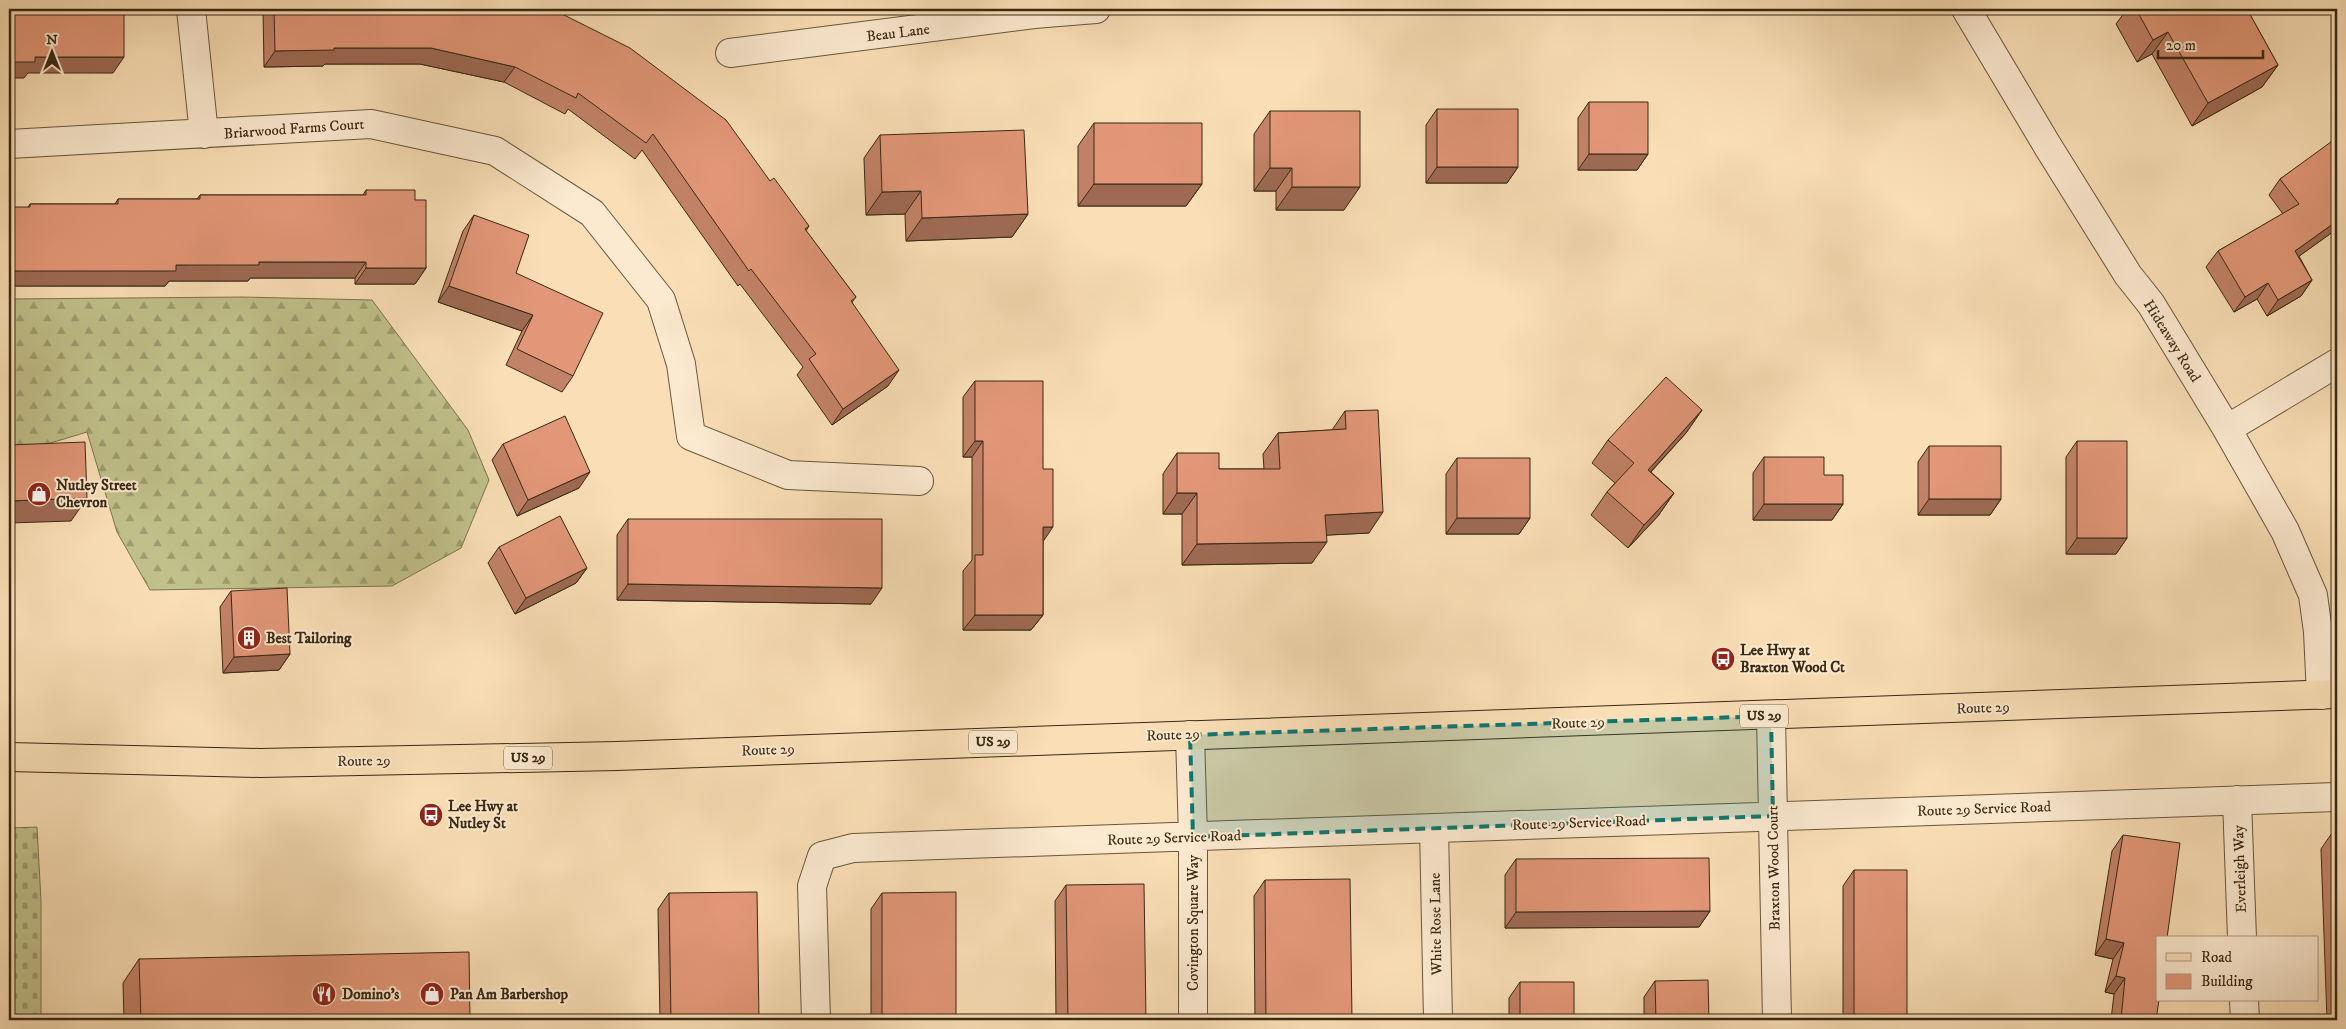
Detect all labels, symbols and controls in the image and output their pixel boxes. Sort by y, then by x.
street label: Beau Lane [865,20,931,46]
north arrow [28,28,78,78]
scale bar [2158,28,2264,60]
text: N [46,31,58,49]
text: 20 m [2166,36,2196,55]
street label: Briarwood Farms Court [223,115,365,143]
street label: Hideaway Road [2139,296,2205,386]
place label: Nutley Street Chevron [56,476,137,512]
shop icon: Nutley Street Chevron [26,481,52,507]
building icon: Best Tailoring [236,625,262,651]
place label: Best Tailoring [266,629,352,648]
place label: Lee Hwy at Braxton Wood Ct [1740,641,1845,677]
bus stop icon: Lee Hwy at Braxton Wood Ct [1710,646,1736,672]
street label: Route 29 [1956,698,2010,718]
road number: US 29 [1740,704,1788,728]
street label: Route 29 [1551,713,1605,733]
street label: Route 29 [1146,725,1200,745]
road number: US 29 [969,730,1017,754]
street label: Route 29 [741,740,795,760]
road number: US 29 [504,746,552,770]
street label: Route 29 [337,751,391,771]
place label: Lee Hwy at Nutley St [448,797,518,833]
street label: Route 29 Service Road [1917,797,2052,821]
bus stop icon: Lee Hwy at Nutley St [418,802,444,828]
street label: Braxton Wood Court [1763,805,1785,931]
street label: Route 29 Service Road [1512,811,1647,835]
street label: Everleigh Way [2229,824,2251,913]
street label: Route 29 Service Road [1107,826,1242,850]
street label: Covington Square Way [1184,854,1203,991]
street label: White Rose Lane [1426,872,1446,977]
legend [2156,936,2318,1002]
text: Road [2201,948,2233,967]
text: Building [2201,972,2253,991]
restaurant icon: Domino's [311,981,337,1007]
shop icon: Pan Am Barbershop [419,981,445,1007]
place label: Domino's [342,985,399,1004]
place label: Pan Am Barbershop [450,985,569,1004]

